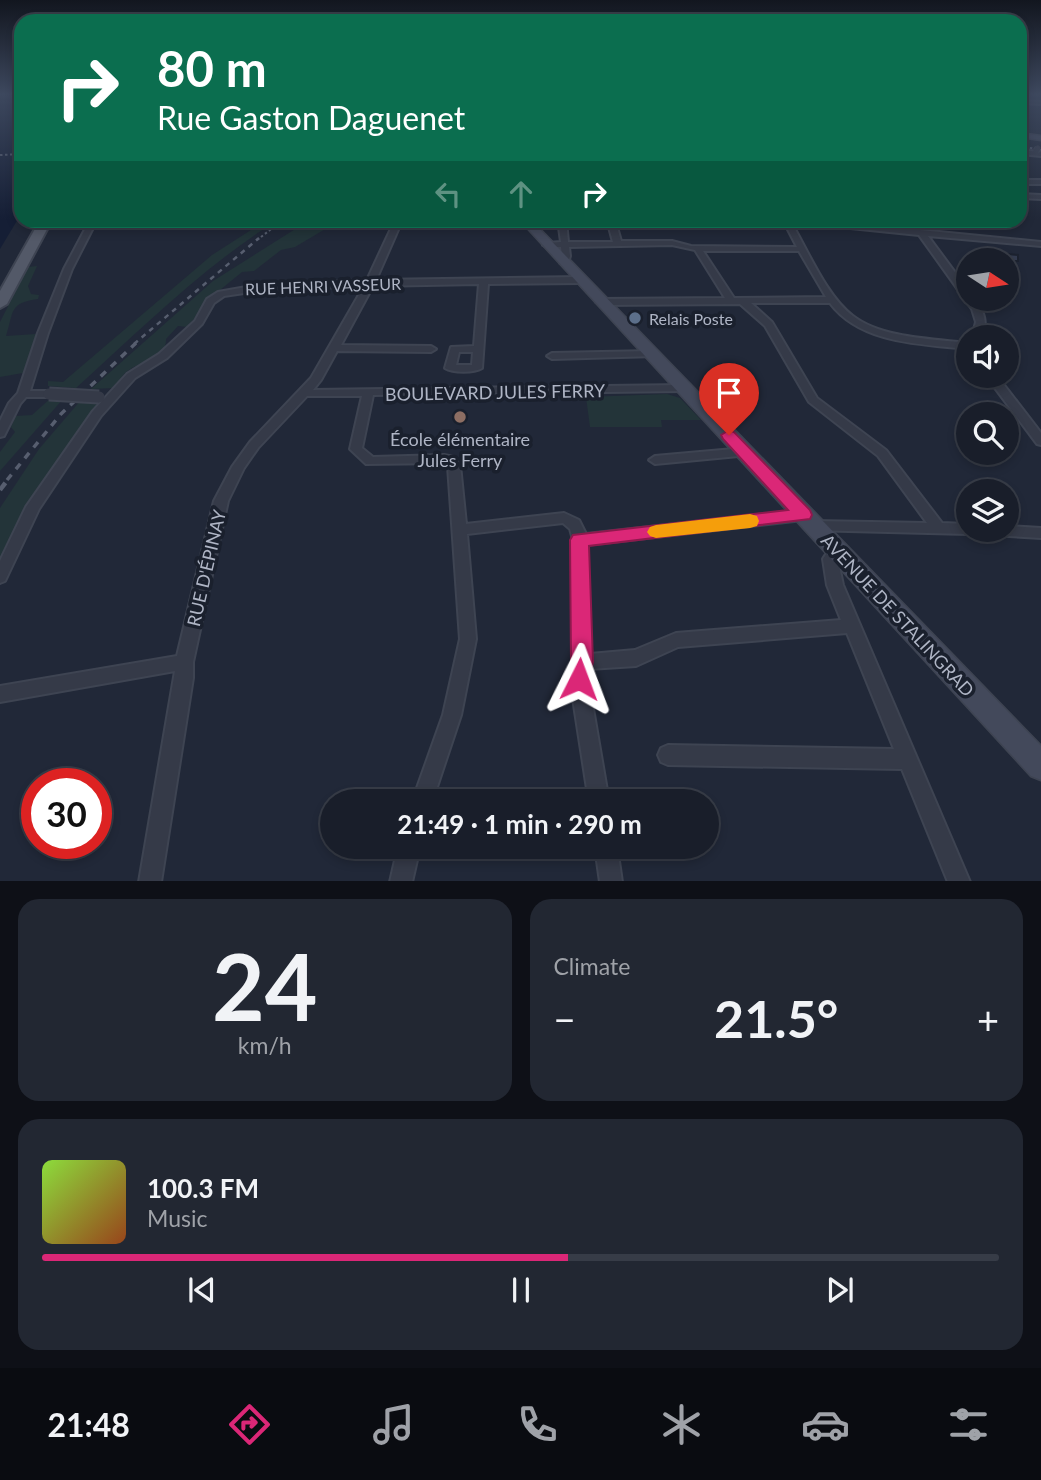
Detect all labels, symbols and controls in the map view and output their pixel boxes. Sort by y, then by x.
text: 80 m [157,39,267,97]
icon: right [42,42,133,133]
text: Rue Gaston Daguenet [157,98,465,137]
icon: left [429,175,467,213]
icon: ahead [502,175,540,213]
icon: right [575,175,613,213]
north arrow [956,248,1018,312]
map controls [956,248,1019,542]
street label: RUE HENRI VASSEUR [245,274,401,298]
place label: Relais Poste [649,309,733,328]
marker: Relais Poste [627,310,643,326]
button: sound [956,325,1019,388]
pin [699,363,759,435]
icon: arrive [710,374,748,412]
street label: BOULEVARD JULES FERRY [385,379,606,405]
button: search [956,402,1019,465]
marker: École élémentaire Jules Ferry [452,409,468,425]
place label: École élémentaire Jules Ferry [390,428,530,471]
button: layers [956,479,1019,542]
street label: RUE D'ÉPINAY [182,507,230,628]
street label: AVENUE DE STALINGRAD [817,529,979,701]
position arrow [542,642,616,716]
speed limit sign: 30 [21,768,112,859]
text: 21:49 · 1 min · 290 m [397,808,642,840]
text: 24 [212,931,318,1040]
text: Climate [554,952,630,980]
text: 21.5° [714,987,838,1049]
text: − [554,996,576,1042]
text: + [977,996,999,1042]
text: km/h [238,1031,292,1059]
text: 100.3 FM [147,1172,259,1204]
text: Music [147,1204,207,1232]
icon: previous [183,1271,221,1309]
icon: pause [502,1271,540,1309]
icon: next [821,1271,859,1309]
icon: directions [225,1400,274,1449]
icon: music [369,1400,418,1449]
icon: phone [513,1400,562,1449]
icon: climate [657,1400,706,1449]
icon: car [801,1400,850,1449]
icon: filters [944,1400,993,1449]
text: 21:48 [47,1405,130,1444]

